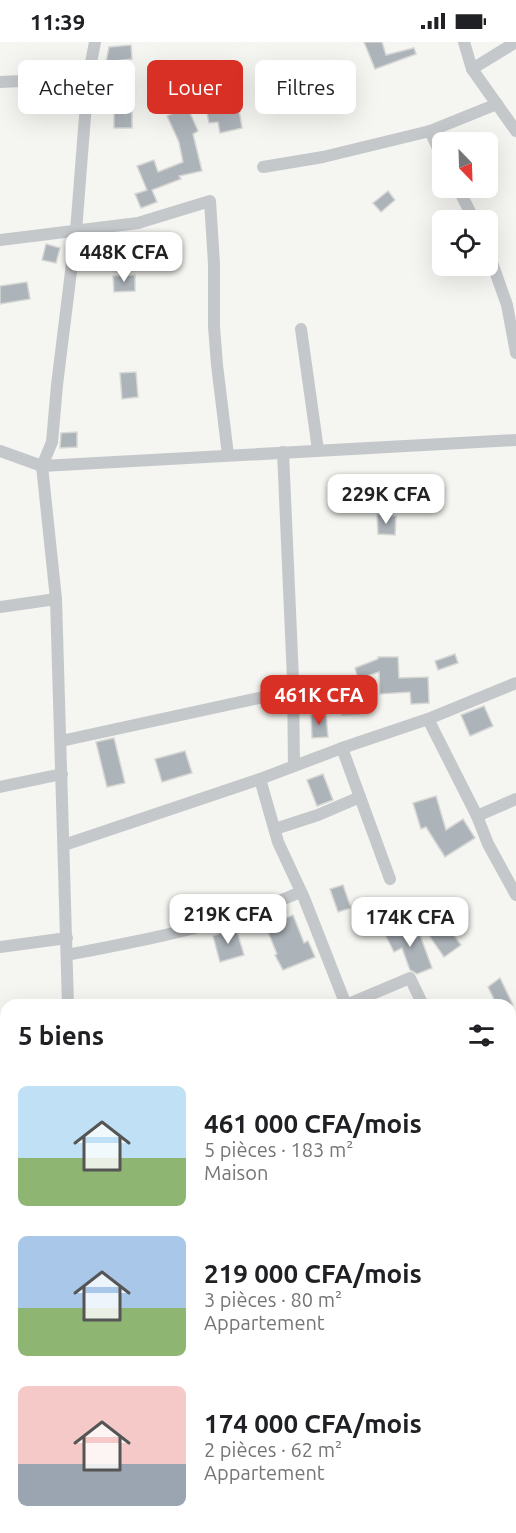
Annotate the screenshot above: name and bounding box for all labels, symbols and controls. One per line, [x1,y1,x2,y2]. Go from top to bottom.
text: 11:39 [30,9,85,34]
chip: Acheter [18,60,135,114]
chip: Louer [147,60,243,114]
chip: Filtres [255,60,356,114]
north arrow [432,132,498,198]
map controls [432,132,498,276]
button: locate [432,210,498,276]
pin: 448K CFA [62,232,186,283]
text: 448K CFA [79,240,169,263]
pin: 229K CFA [324,474,448,525]
text: 229K CFA [341,482,431,505]
pin: 461K CFA [257,675,381,726]
text: 461K CFA [274,683,364,706]
pin: 219K CFA [166,894,290,945]
pin: 174K CFA [348,897,472,948]
text: 219K CFA [183,902,273,925]
text: 174K CFA [365,905,455,928]
icon: filters [465,1019,498,1052]
text: 5 biens [18,1021,104,1050]
text: 461 000 CFA/mois [204,1109,422,1138]
icon: home [66,1110,138,1182]
text: 5 pièces · 183 m² [204,1138,353,1161]
text: Maison [204,1161,268,1184]
text: 219 000 CFA/mois [204,1259,422,1288]
icon: home [66,1260,138,1332]
text: 3 pièces · 80 m² [204,1288,342,1311]
text: Appartement [204,1311,325,1334]
text: 174 000 CFA/mois [204,1409,422,1438]
icon: home [66,1410,138,1482]
text: 2 pièces · 62 m² [204,1438,342,1461]
text: Appartement [204,1461,325,1484]

